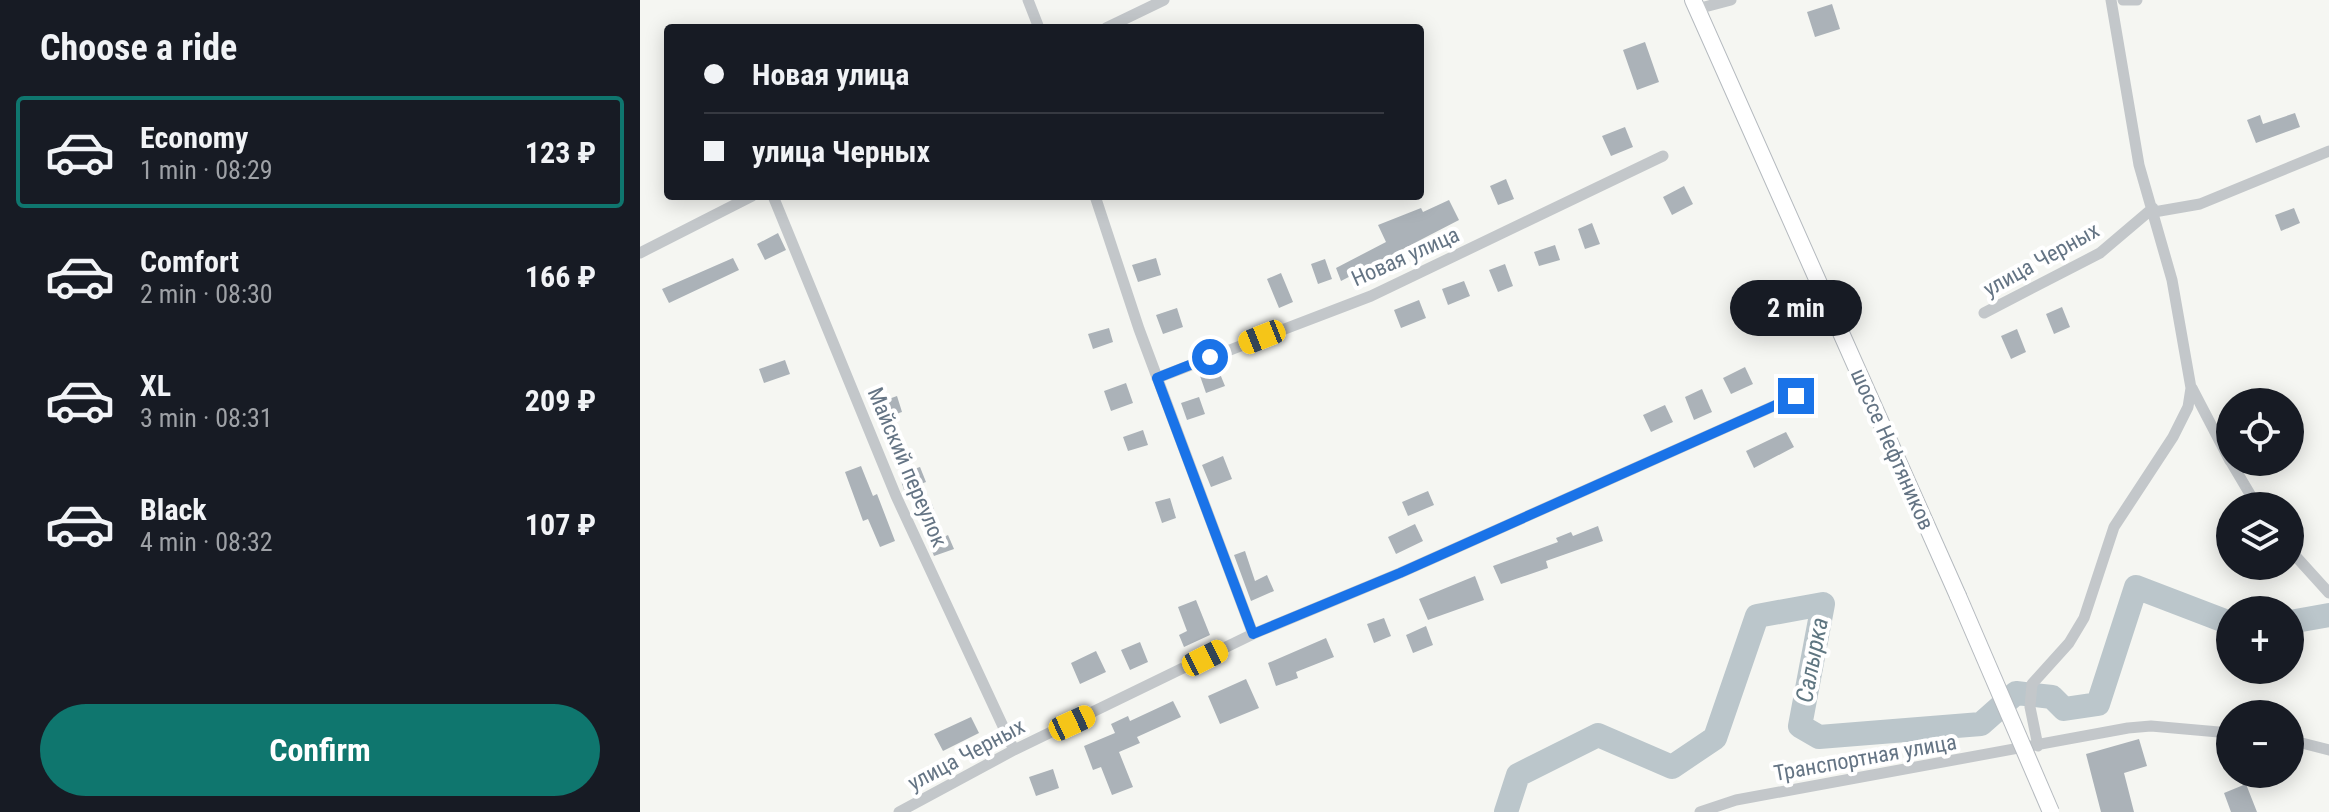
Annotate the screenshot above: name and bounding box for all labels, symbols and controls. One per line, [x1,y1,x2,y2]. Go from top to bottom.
text: Choose a ride [40,27,237,69]
text: Новая улица [752,57,909,92]
icon: car [44,116,116,188]
text: Economy [140,120,248,155]
text: улица Черных [752,134,930,169]
text: 123 ₽ [525,135,596,170]
text: 1 min · 08:29 [140,155,273,185]
street label: улица Черных [1979,217,2104,302]
street label: Новая улица [1347,222,1463,291]
icon: car [44,240,116,312]
text: Comfort [140,244,239,279]
text: 166 ₽ [525,259,596,294]
text: 2 min · 08:30 [140,279,273,309]
callout: 2 min [1730,280,1862,336]
text: 2 min [1767,293,1825,323]
car [1235,317,1289,357]
route start [1192,339,1228,375]
icon: car [44,364,116,436]
street label: шоссе Нефтяников [1846,365,1939,534]
text: XL [140,368,171,403]
route end [1778,378,1814,414]
text: 209 ₽ [525,383,596,418]
street label: Майский переулок [863,384,953,551]
map controls [2216,388,2304,788]
button: locate [2216,388,2304,476]
text: 3 min · 08:31 [140,403,273,433]
icon: car [44,488,116,560]
text: Black [140,492,207,527]
button: layers [2216,492,2304,580]
text: 107 ₽ [525,507,596,542]
text: 4 min · 08:32 [140,527,273,557]
button: + [2216,596,2304,684]
water label: Салырка [1790,615,1834,705]
car [1178,636,1232,680]
button: − [2216,700,2304,788]
car [1045,702,1099,744]
button: Confirm [40,704,600,796]
street label: улица Черных [904,713,1029,796]
street label: Транспортная улица [1772,729,1958,786]

